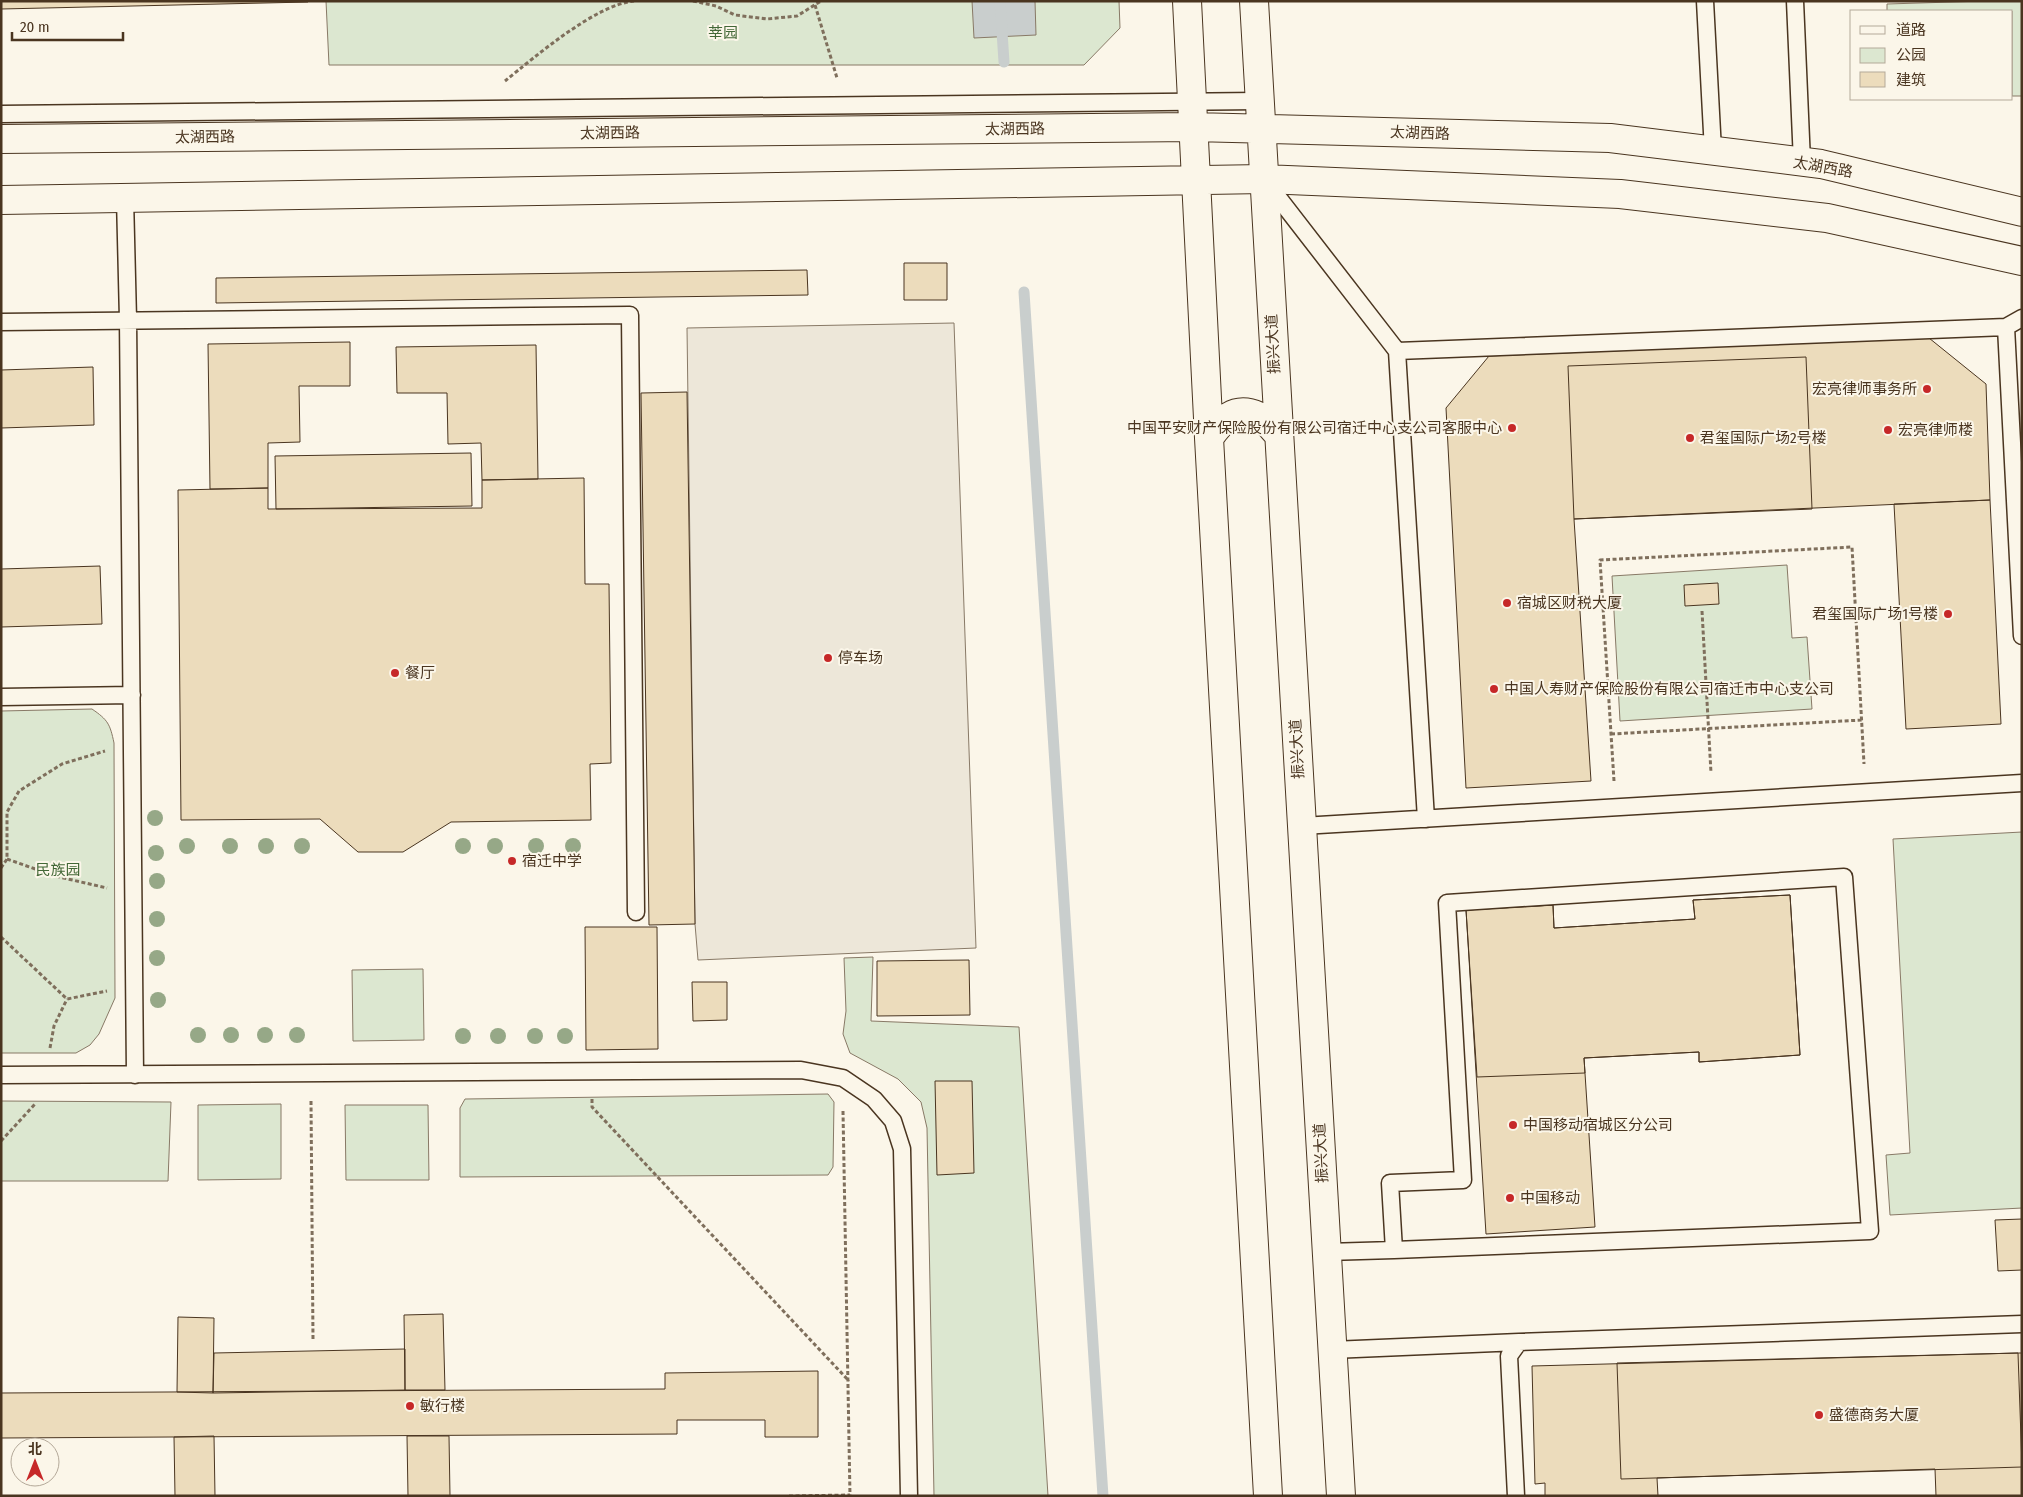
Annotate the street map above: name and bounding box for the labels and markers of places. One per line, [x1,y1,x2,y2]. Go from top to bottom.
place label: 宏亮律师事务所 [1812,380,1917,398]
marker: 宏亮律师事务所 [1921,383,1933,395]
place label: 中国平安财产保险股份有限公司宿迁中心支公司客服中心 [1127,419,1502,437]
place label: 宏亮律师楼 [1898,421,1973,439]
marker: 中国平安财产保险股份有限公司宿迁中心支公司客服中心 [1506,422,1518,434]
marker: 宏亮律师楼 [1882,424,1894,436]
place label: 君玺国际广场2号楼 [1700,429,1827,447]
marker: 君玺国际广场2号楼 [1684,432,1696,444]
place label: 宿城区财税大厦 [1517,594,1622,612]
marker: 宿城区财税大厦 [1501,597,1513,609]
place label: 君玺国际广场1号楼 [1812,605,1938,623]
marker: 君玺国际广场1号楼 [1942,608,1954,620]
place label: 停车场 [838,649,883,667]
marker: 停车场 [822,652,834,664]
place label: 餐厅 [405,664,435,682]
marker: 餐厅 [389,667,401,679]
place label: 中国人寿财产保险股份有限公司宿迁市中心支公司 [1504,680,1834,698]
marker: 中国人寿财产保险股份有限公司宿迁市中心支公司 [1488,683,1500,695]
place label: 宿迁中学 [522,852,582,870]
marker: 宿迁中学 [506,855,518,867]
place label: 中国移动宿城区分公司 [1523,1116,1673,1134]
marker: 中国移动宿城区分公司 [1507,1119,1519,1131]
place label: 中国移动 [1520,1189,1580,1207]
marker: 中国移动 [1504,1192,1516,1204]
place label: 敏行楼 [420,1397,465,1415]
marker: 敏行楼 [404,1400,416,1412]
place label: 盛德商务大厦 [1829,1406,1919,1424]
marker: 盛德商务大厦 [1813,1409,1825,1421]

